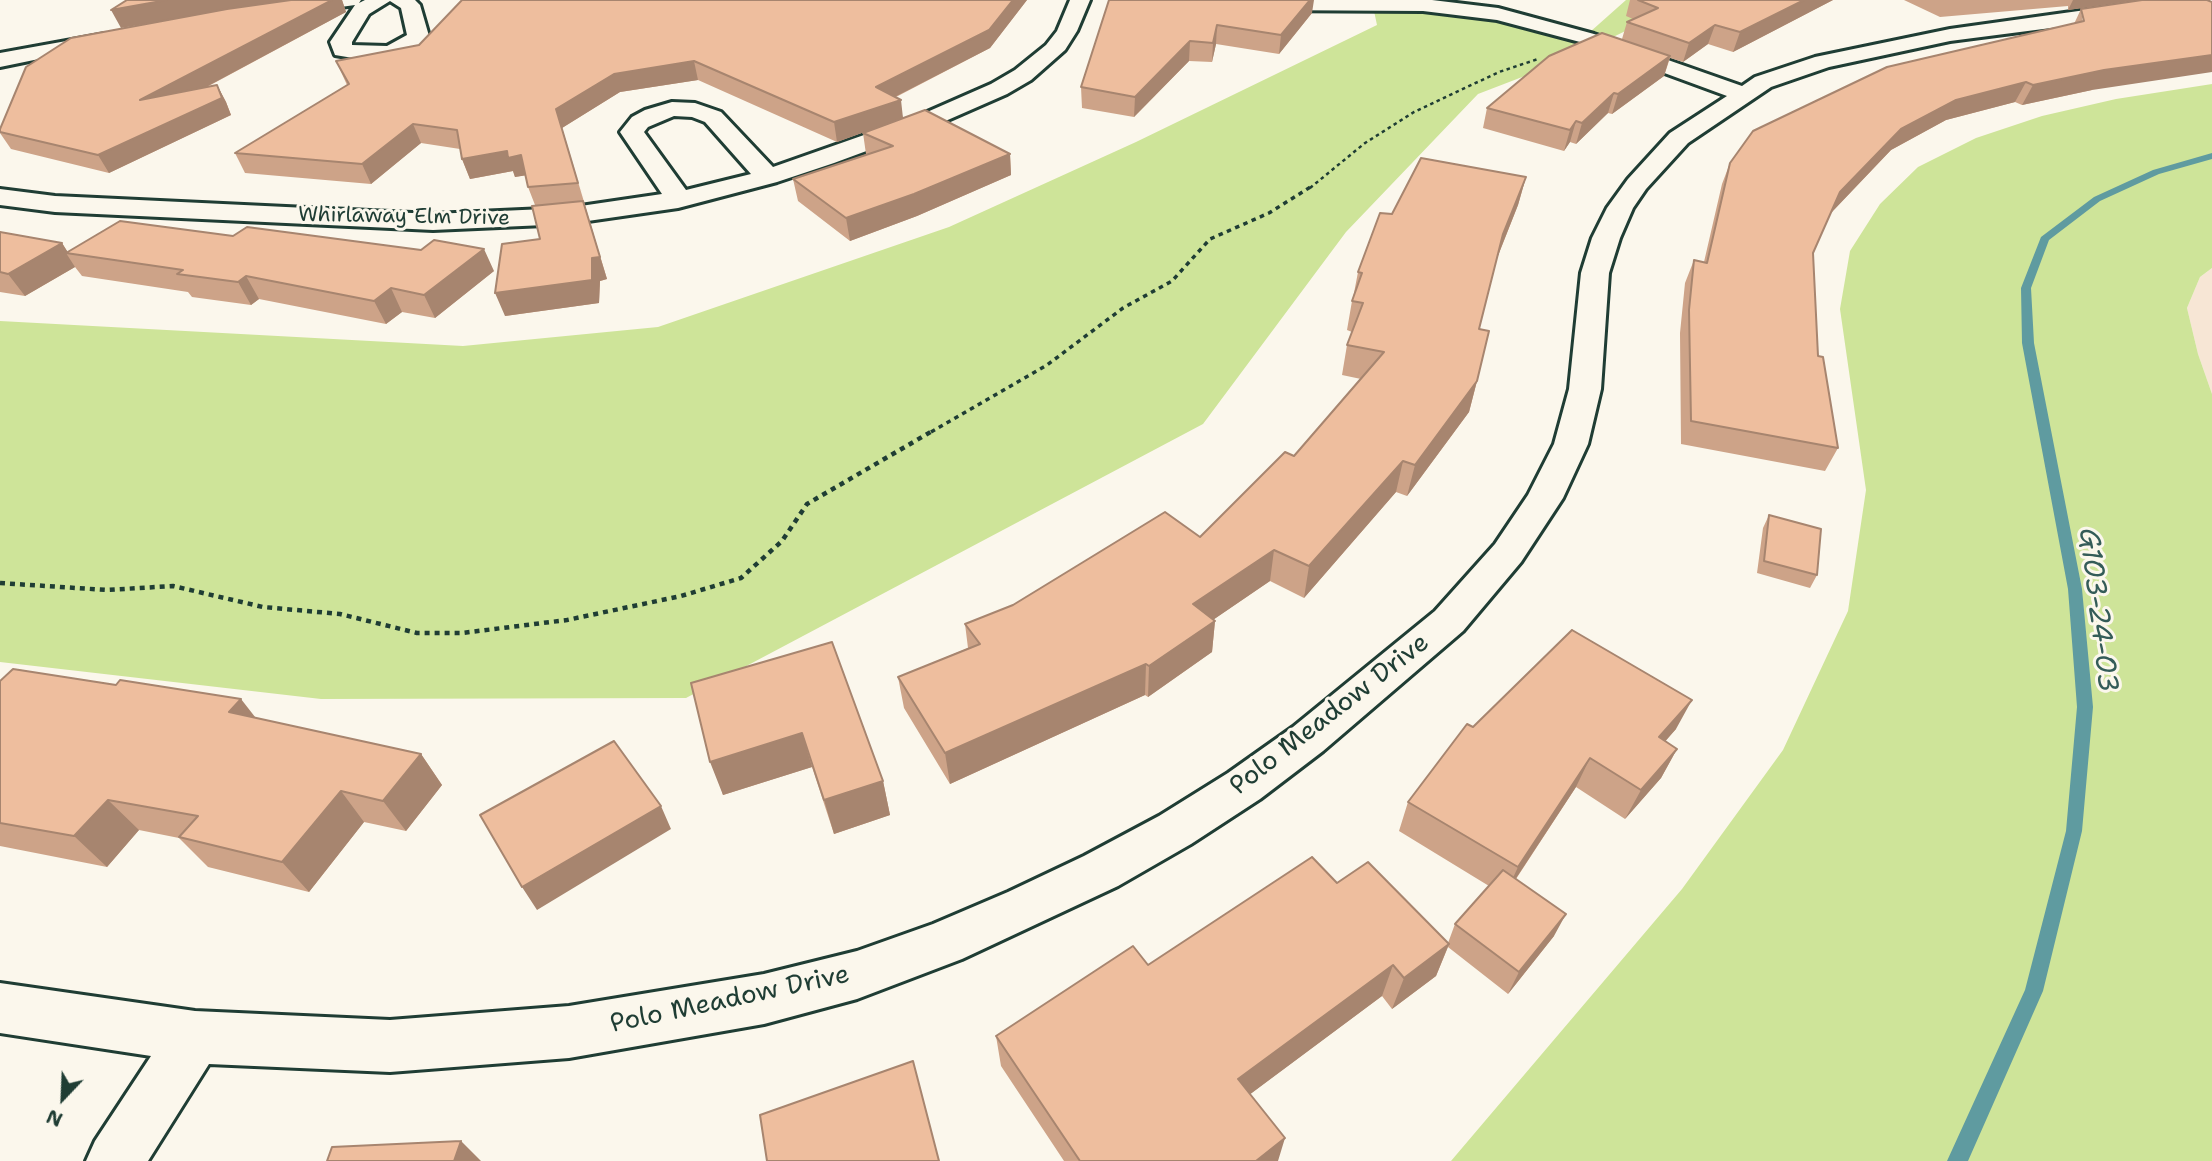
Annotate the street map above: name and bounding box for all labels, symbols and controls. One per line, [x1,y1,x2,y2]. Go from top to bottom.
street label: Whirlaway Elm Drive [298,203,510,231]
water label: G103-24-03 [2070,526,2124,694]
street label: Polo Meadow Drive [1224,628,1436,802]
street label: Polo Meadow Drive [607,959,853,1041]
north arrow [28,1063,98,1133]
text: N [43,1103,66,1132]

